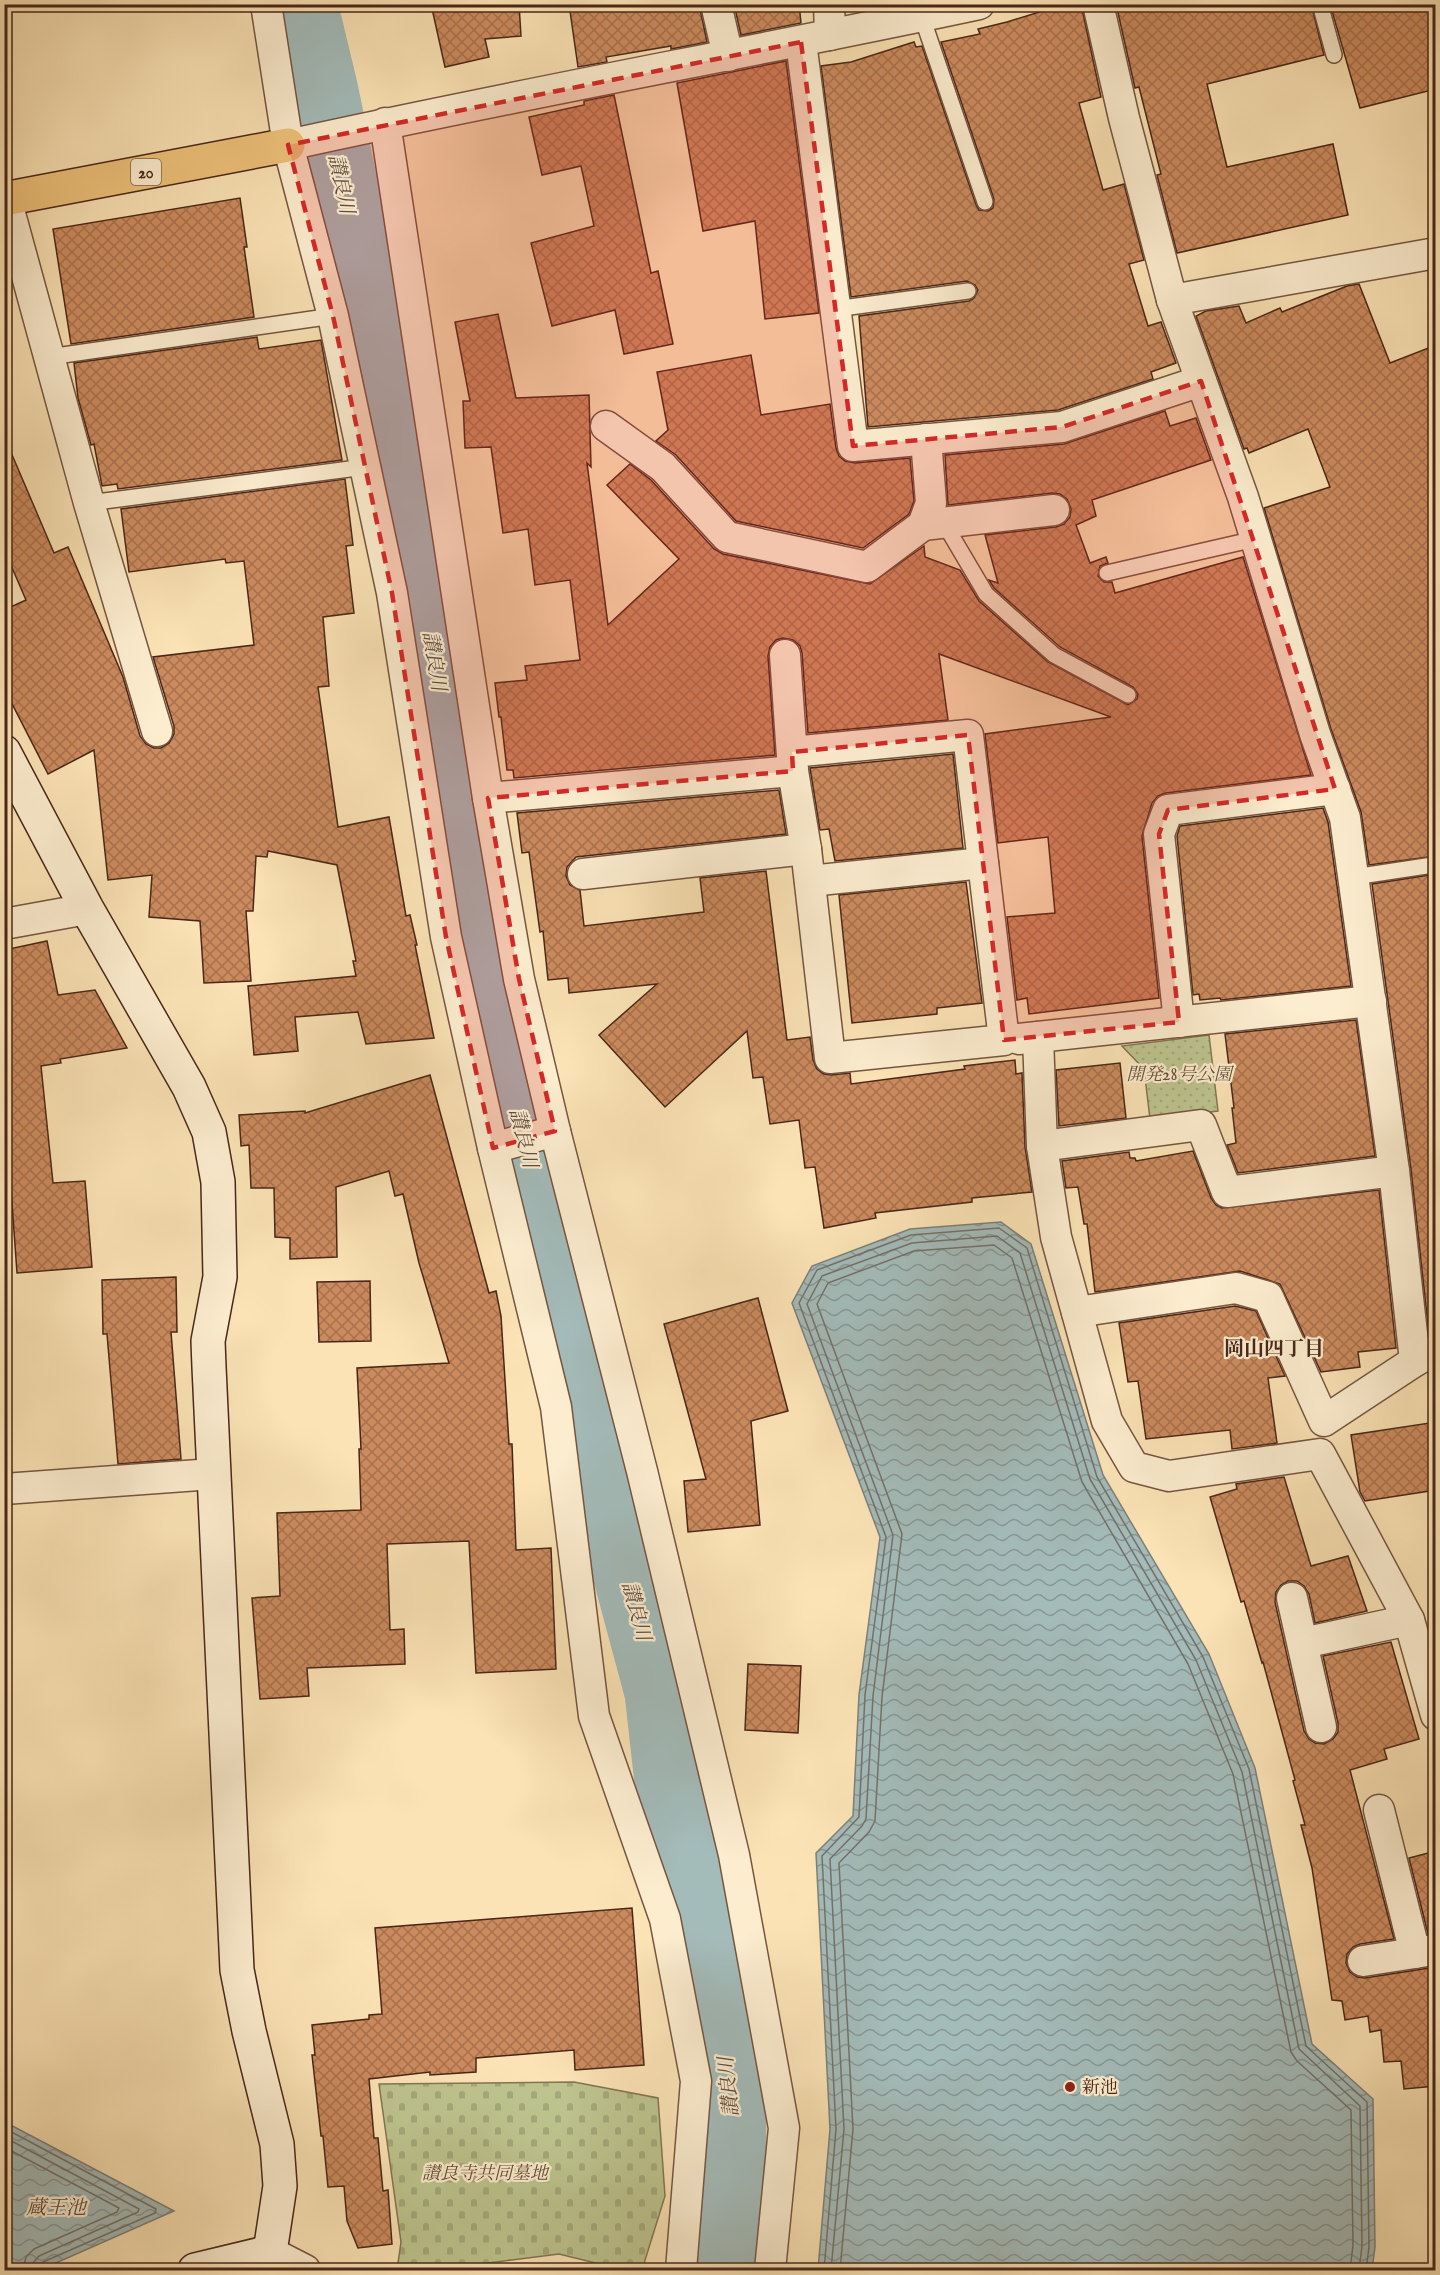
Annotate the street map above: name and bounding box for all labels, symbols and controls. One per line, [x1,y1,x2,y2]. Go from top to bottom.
water label: 讃良川 [322,152,359,218]
road number: 20 [131,159,161,185]
water label: 讃良川 [416,630,451,695]
park label: 開発28号公園 [1126,1064,1235,1087]
water label: 讃良川 [503,1106,542,1172]
district label: 岡山四丁目 [1224,1337,1324,1362]
water label: 讃良川 [616,1579,656,1646]
water label: 讃良川 [714,2054,745,2118]
place label: 新池 [1082,2077,1118,2100]
marker: 新池 [1063,2080,1077,2094]
park label: 讃良寺共同墓地 [422,2163,550,2186]
water label: 蔵王池 [26,2196,88,2221]

